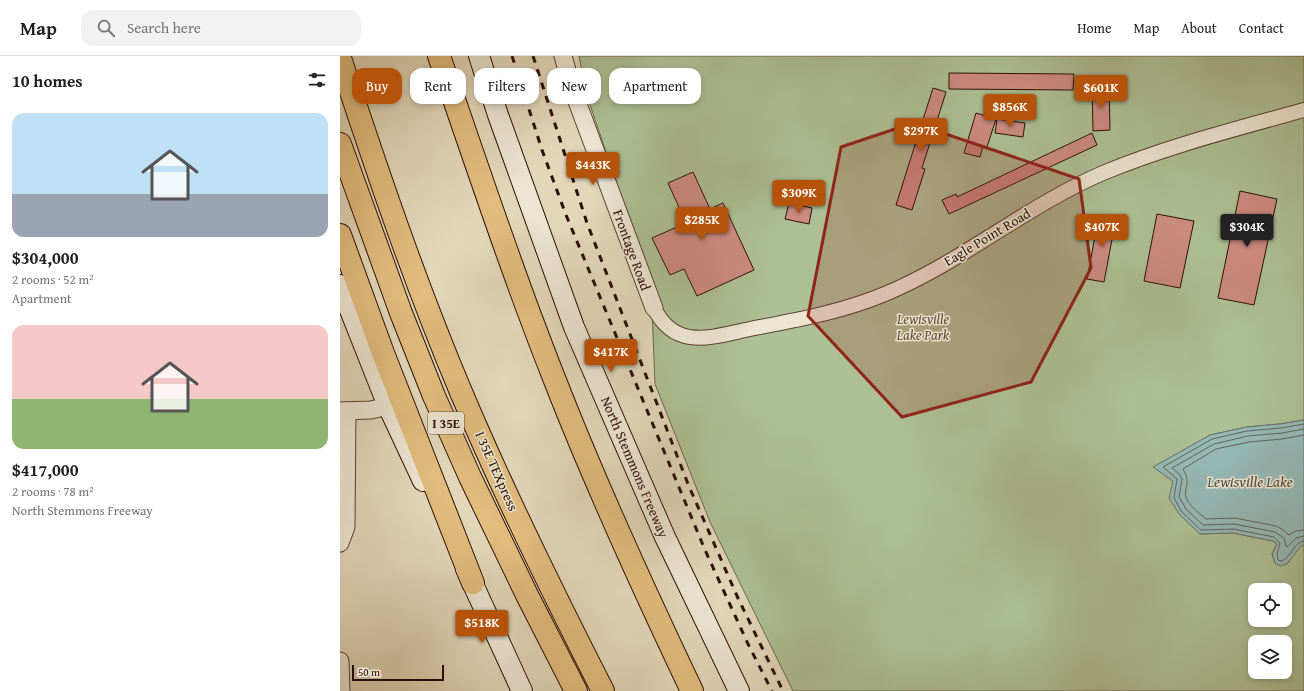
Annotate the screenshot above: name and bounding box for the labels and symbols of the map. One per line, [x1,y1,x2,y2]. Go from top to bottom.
pin: $601K [1073,75,1129,109]
pin: $856K [982,94,1038,128]
pin: $297K [893,118,949,152]
pin: $443K [565,152,621,186]
pin: $309K [771,180,827,214]
street label: Eagle Point Road [940,203,1035,271]
street label: Frontage Road [608,207,656,294]
pin: $285K [674,207,730,241]
pin: $407K [1074,214,1130,248]
pin: $304K [1219,214,1275,248]
park label: Lewisville Lake Park [896,309,950,345]
pin: $417K [583,339,639,373]
street label: North Stemmons Freeway [596,393,674,541]
road number: I 35E [428,412,464,434]
street label: I 35E TEXpress [470,428,524,514]
water label: Lewisville Lake [1206,471,1293,492]
pin: $518K [454,610,510,644]
scale bar [352,663,444,682]

